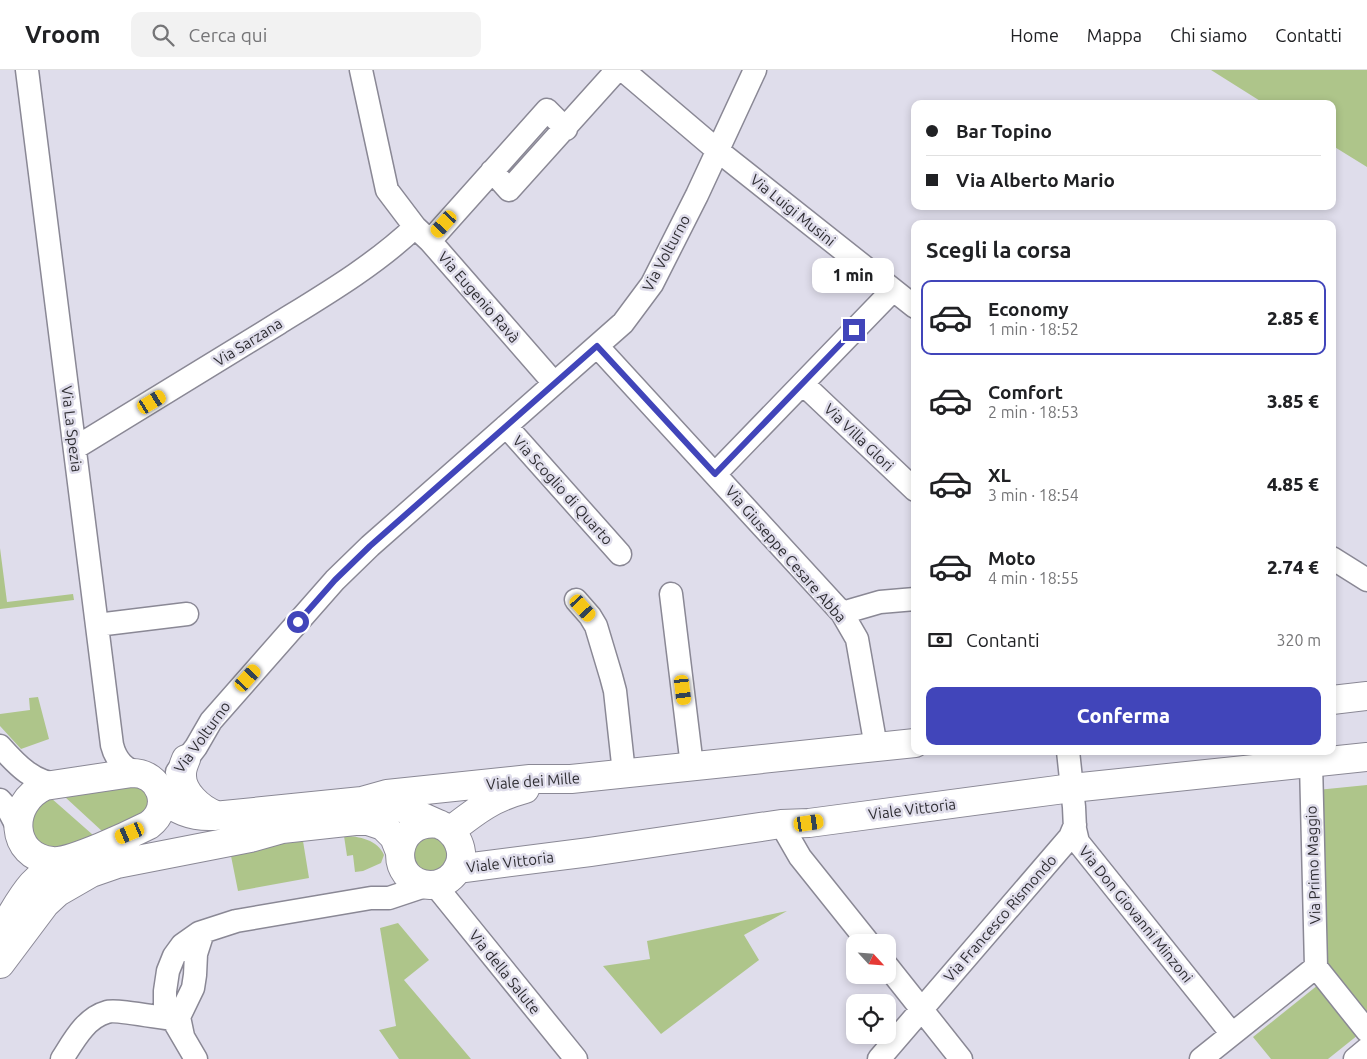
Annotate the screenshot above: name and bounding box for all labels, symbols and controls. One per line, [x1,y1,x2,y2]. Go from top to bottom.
search box [131,12,481,57]
text: Vroom [25,21,101,48]
icon: search [149,21,177,49]
text: Cerca qui [189,24,267,46]
text: Home [1010,25,1059,45]
text: Mappa [1087,25,1142,45]
text: Chi siamo [1170,25,1247,45]
text: Contatti [1275,25,1342,45]
text: Bar Topino [956,120,1052,142]
text: Via Alberto Mario [956,169,1115,191]
street label: Via Luigi Musini [747,171,839,249]
car [428,208,459,240]
street label: Via Volturno [639,212,693,294]
text: Scegli la corsa [926,237,1072,262]
street label: Via Eugenio Ravà [435,248,523,346]
callout: 1 min [813,258,895,292]
text: 1 min [833,266,873,284]
icon: car [928,295,973,340]
text: Economy [988,298,1069,320]
text: 2.85 € [1267,307,1319,329]
street label: Via Sarzana [211,314,285,370]
route end [843,319,865,341]
text: 1 min · 18:52 [988,320,1079,338]
icon: car [928,378,973,423]
text: Comfort [988,381,1063,403]
street label: Via La Spezia [58,385,86,473]
car [135,388,168,416]
text: 3.85 € [1267,390,1319,412]
street label: Via Villa Glori [821,400,897,474]
text: 2 min · 18:53 [988,403,1079,421]
street label: Via Scoglio di Quarto [510,432,616,548]
icon: car [928,461,973,506]
text: XL [988,464,1011,486]
text: 4.85 € [1267,473,1319,495]
street label: Via Giuseppe Cesare Abba [722,482,850,626]
text: 3 min · 18:54 [988,486,1079,504]
icon: car [928,544,973,589]
text: Moto [988,547,1036,569]
text: 2.74 € [1267,556,1319,578]
text: 4 min · 18:55 [988,569,1079,587]
car [567,592,598,624]
route start [287,611,309,633]
icon: cash [926,626,954,654]
text: Contanti [966,629,1040,651]
text: 320 m [1276,631,1321,649]
car [232,662,263,694]
car [673,674,692,706]
button: Conferma [926,687,1321,745]
street label: Via Volturno [170,698,234,776]
street label: Viale dei Mille [486,769,580,793]
street label: Viale Vittoria [867,795,957,823]
street label: Via Primo Maggio [1302,805,1324,925]
car [793,813,824,833]
car [113,820,146,846]
street label: Via Don Giovanni Minzoni [1076,842,1196,986]
street label: Viale Vittoria [465,848,555,876]
street label: Via Francesco Rismondo [940,851,1060,985]
street label: Via della Salute [466,927,544,1017]
north arrow [846,934,896,984]
map controls [846,934,896,1044]
button: locate [846,994,896,1044]

